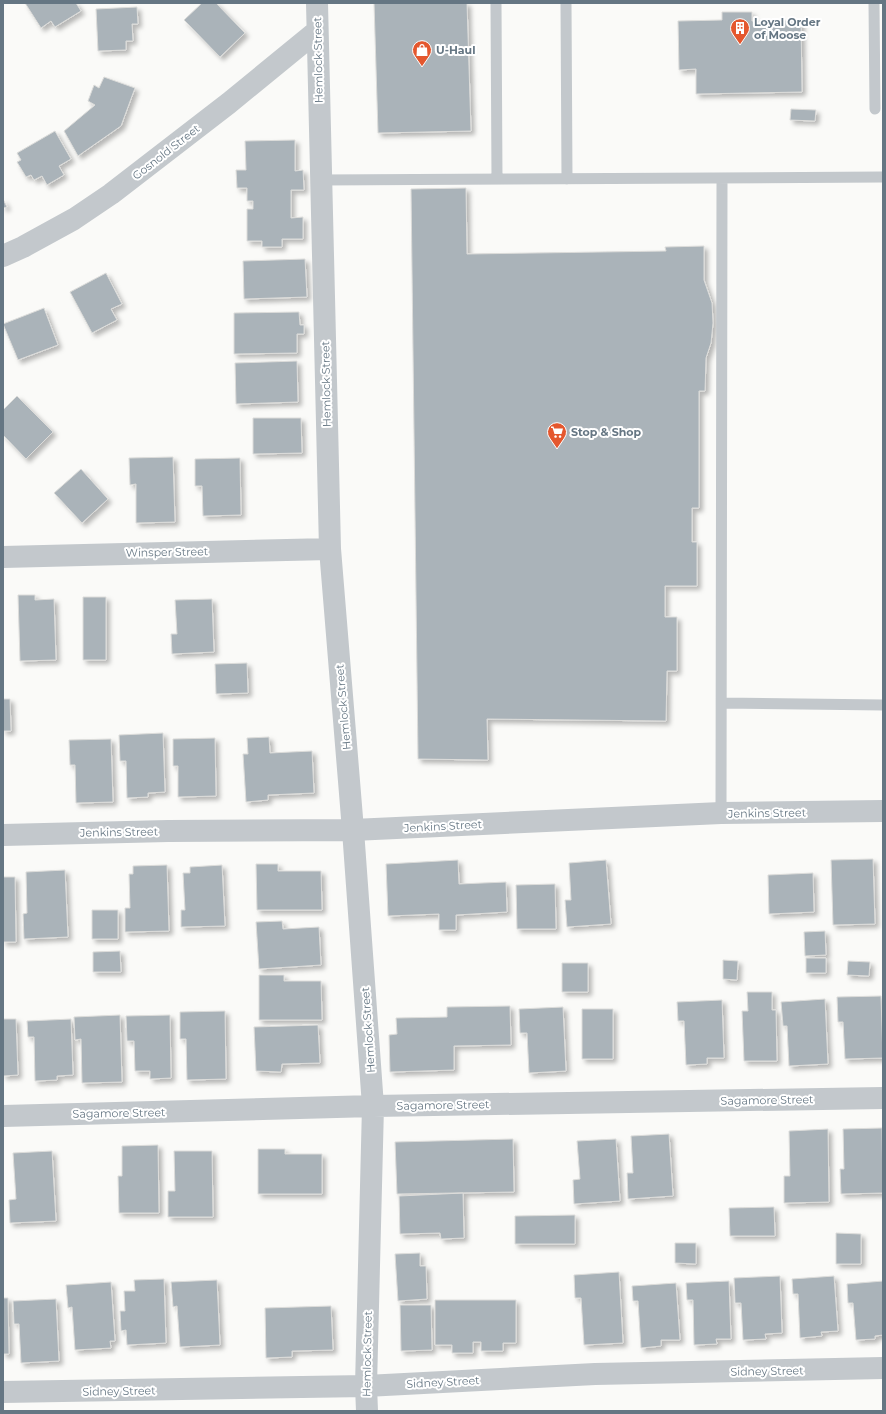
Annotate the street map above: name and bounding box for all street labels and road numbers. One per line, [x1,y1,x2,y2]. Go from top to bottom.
street label: Hemlock Street [310,16,326,103]
street label: Gosnold Street [130,121,203,183]
street label: Hemlock Street [318,340,334,427]
street label: Winsper Street [126,544,209,560]
street label: Hemlock Street [332,663,354,750]
street label: Jenkins Street [727,805,807,821]
street label: Jenkins Street [403,817,483,835]
street label: Jenkins Street [79,824,159,840]
street label: Hemlock Street [358,986,378,1073]
street label: Sagamore Street [720,1092,814,1108]
street label: Sagamore Street [396,1097,490,1113]
street label: Sagamore Street [72,1105,166,1121]
street label: Hemlock Street [359,1310,375,1397]
street label: Sidney Street [730,1363,804,1379]
street label: Sidney Street [406,1373,480,1391]
street label: Sidney Street [82,1383,156,1399]

